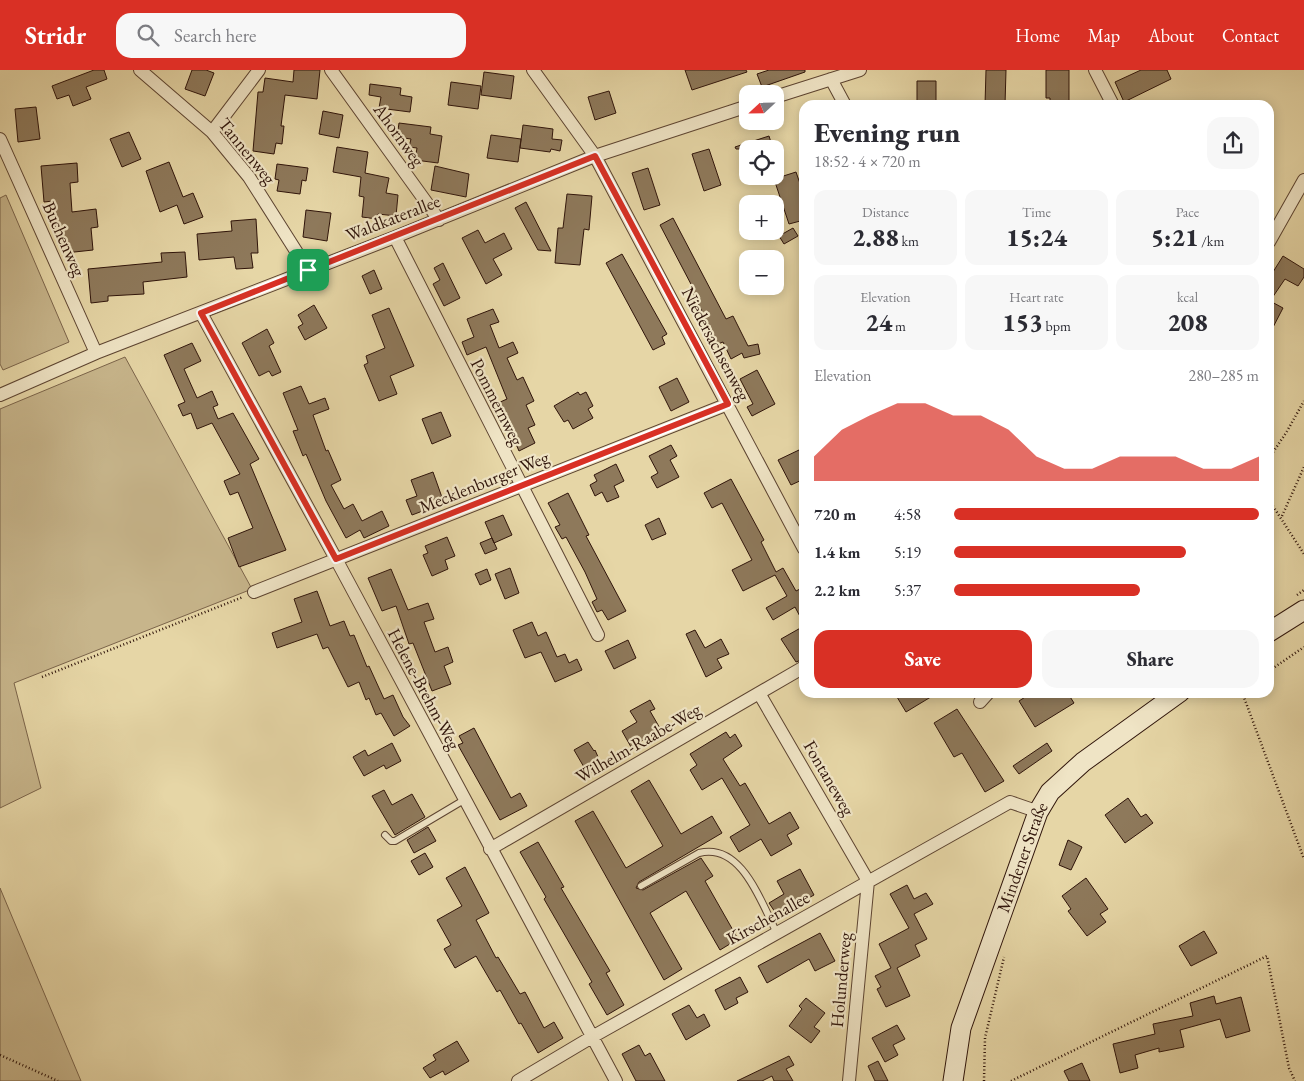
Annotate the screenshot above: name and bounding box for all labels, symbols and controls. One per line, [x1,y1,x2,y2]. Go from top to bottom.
search box [116,13,466,58]
text: Stridr [25,20,86,51]
icon: search [134,21,162,49]
text: Search here [174,23,257,48]
text: Home [1015,24,1060,47]
text: Map [1088,24,1120,47]
text: About [1148,24,1194,47]
text: Contact [1222,24,1279,47]
north arrow [739,85,784,130]
map controls [739,85,784,295]
street label: Ahornweg [368,98,430,171]
street label: Tannenweg [214,113,281,189]
text: Evening run [814,114,960,150]
button: share [1207,117,1259,169]
button: locate [739,140,784,185]
text: 18:52 · 4 × 720 m [814,151,921,172]
street label: Waldkaterallee [342,189,443,246]
button: + [739,195,784,240]
street label: Buchenweg [38,198,91,280]
text: Distance [862,203,909,221]
text: Time [1022,203,1051,221]
text: Pace [1176,203,1199,221]
text: 2.88 [852,221,899,253]
text: 15:24 [1006,221,1067,253]
text: 5:21 [1151,221,1198,253]
text: km [899,232,919,250]
text: /km [1198,232,1224,250]
pin [287,249,329,291]
button: − [739,250,784,295]
icon: arrive [294,256,322,284]
street label: Niedersachsenweg [677,283,756,405]
text: Elevation [860,288,911,306]
text: Heart rate [1009,288,1064,306]
text: kcal [1177,288,1198,306]
text: 24 [865,306,892,338]
text: 153 [1002,306,1043,338]
text: 208 [1167,306,1208,338]
text: m [892,317,906,335]
text: bpm [1043,317,1071,335]
street label: Pommernweg [466,354,529,449]
text: Elevation [814,365,872,386]
text: 280–285 m [1188,365,1259,386]
street label: Mecklenburger Weg [415,445,552,518]
text: 720 m [814,504,856,525]
text: 4:58 [894,504,921,525]
text: 1.4 km [814,542,860,563]
text: 5:19 [894,542,921,563]
text: 2.2 km [814,580,860,601]
text: 5:37 [894,580,921,601]
street label: Helene-Brehm-Weg [383,624,466,754]
button: Save [814,630,1032,688]
button: Share [1042,630,1259,688]
street label: Wilhelm-Raabe-Weg [571,697,705,788]
street label: Fontaneweg [799,736,860,820]
street label: Mindener Straße [991,797,1053,915]
street label: Kirschenallee [722,885,813,950]
street label: Holunderweg [825,931,856,1028]

